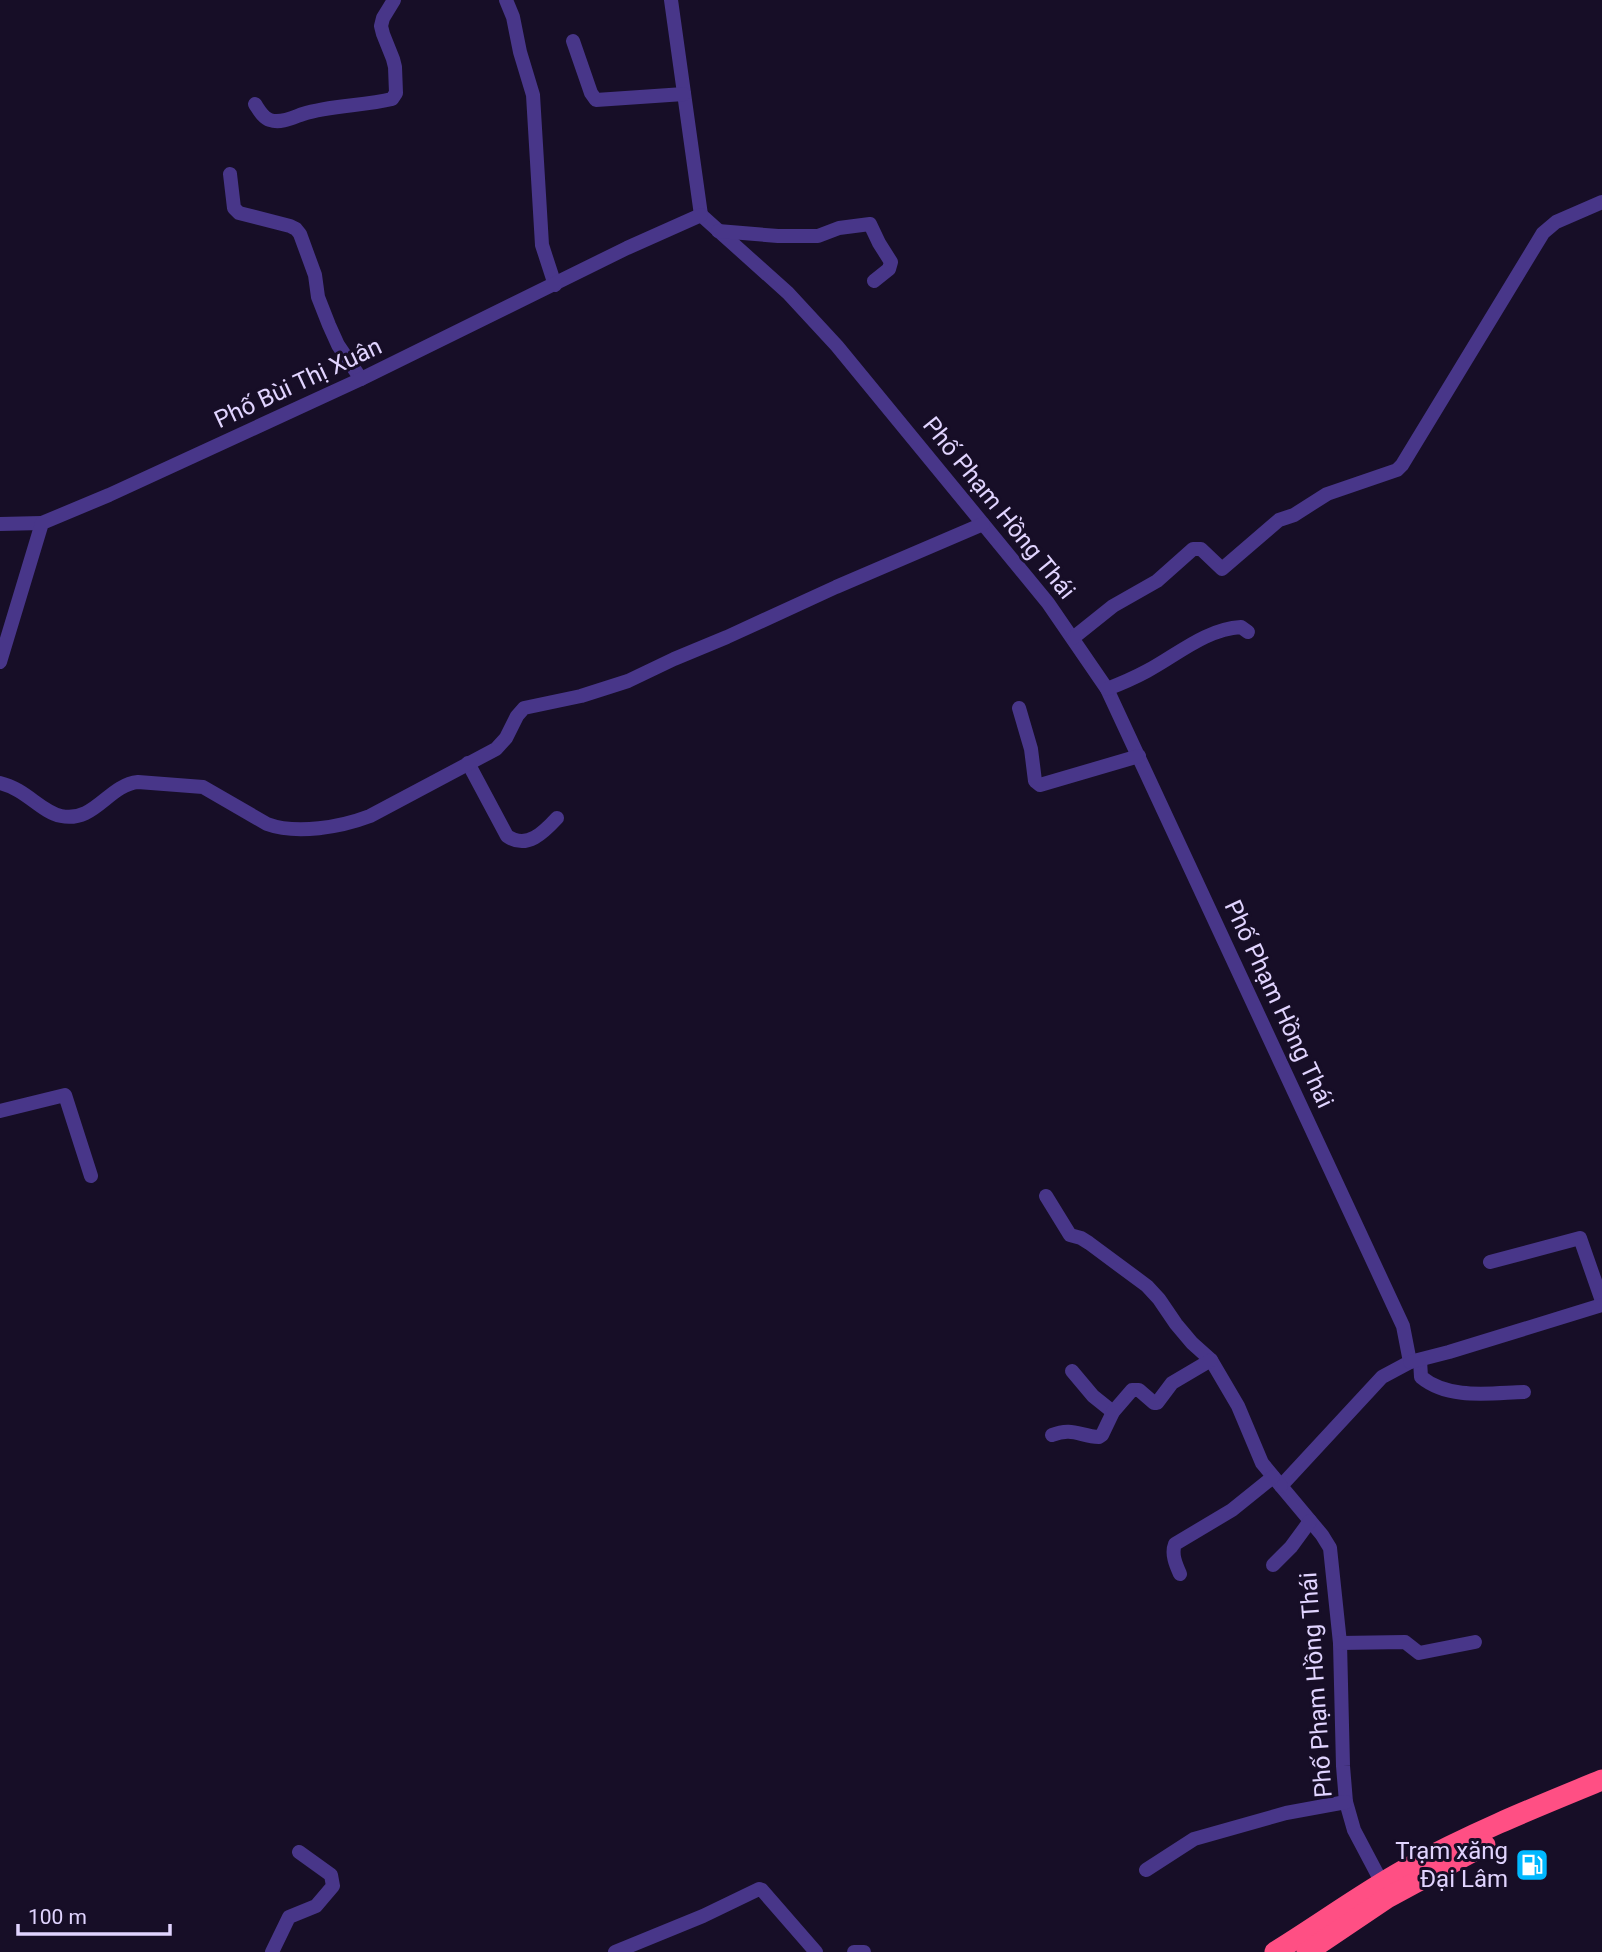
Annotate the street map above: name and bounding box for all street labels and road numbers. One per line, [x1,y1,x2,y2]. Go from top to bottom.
street label: Phố Bùi Thị Xuân [210,332,386,434]
street label: Phố Phạm Hồng Thái [917,411,1081,605]
street label: Phố Phạm Hồng Thái [1219,896,1339,1112]
street label: Phố Phạm Hồng Thái [1294,1571,1338,1799]

